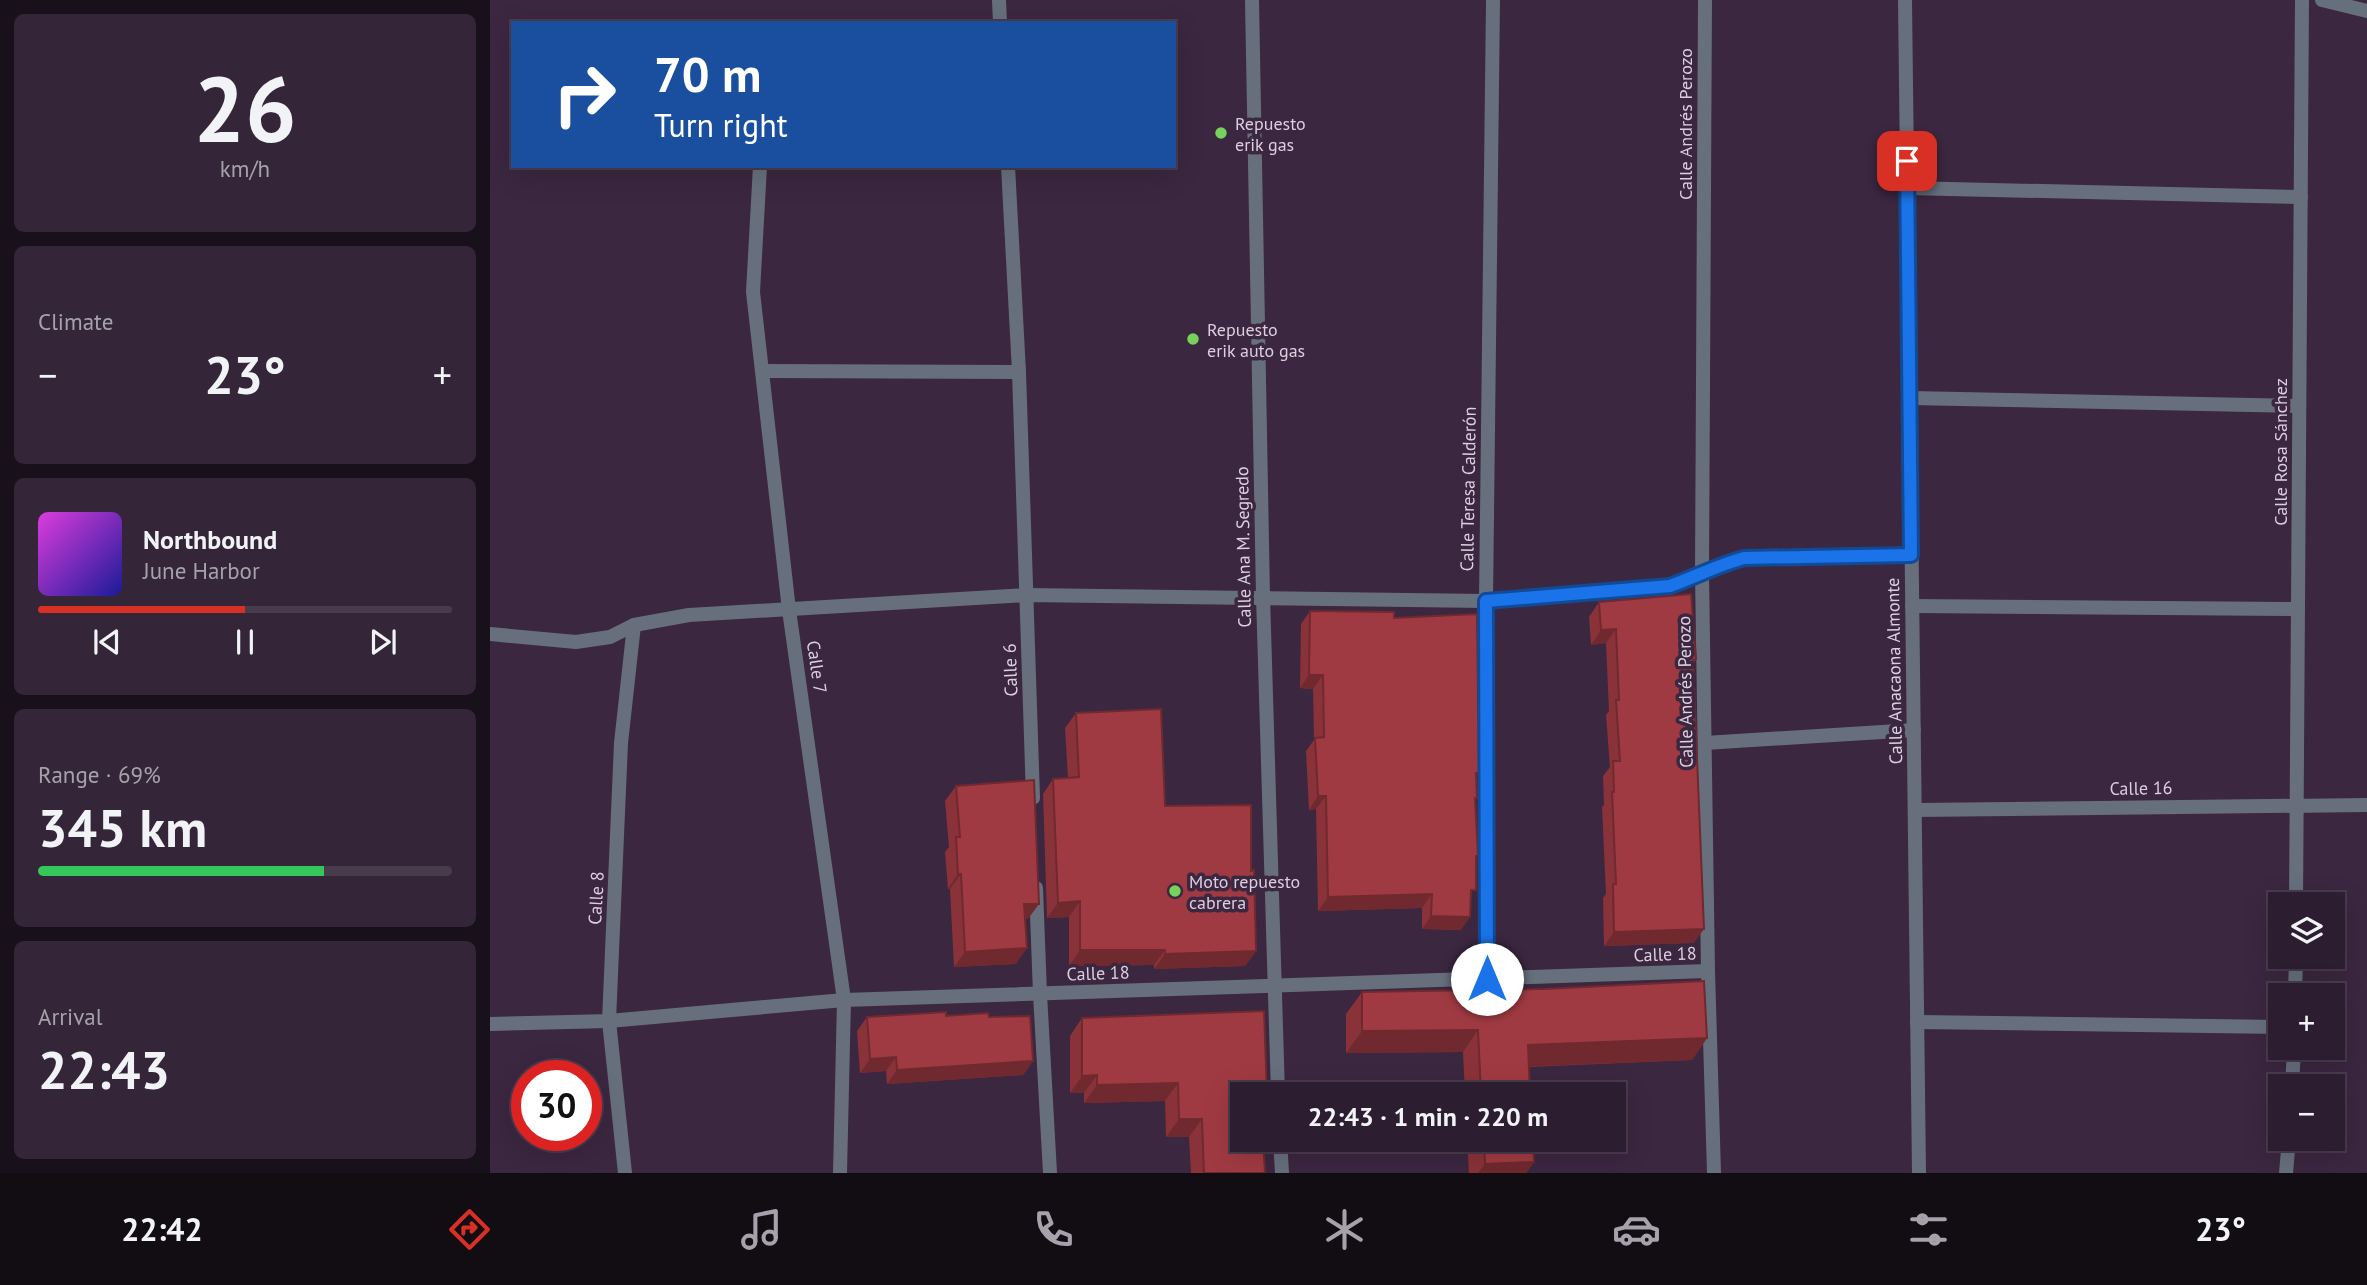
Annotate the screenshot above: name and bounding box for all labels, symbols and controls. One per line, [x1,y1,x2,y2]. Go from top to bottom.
text: 70 m [654,42,761,106]
street label: Calle Andrés Perozo [1674,48,1697,200]
text: 26 [193,49,297,167]
icon: right [539,49,630,140]
text: Turn right [654,104,788,146]
place label: Repuesto erik gas [1235,112,1306,156]
marker: Repuesto erik gas [1213,125,1229,141]
pin [1877,131,1937,191]
icon: arrive [1888,142,1926,180]
text: km/h [220,154,270,183]
text: Climate [38,307,113,336]
place label: Repuesto erik auto gas [1207,318,1305,362]
marker: Repuesto erik auto gas [1185,331,1201,347]
text: 23° [204,341,286,408]
text: − [38,350,57,399]
text: + [433,350,452,399]
street label: Calle Rosa Sánchez [2269,378,2292,526]
street label: Calle Teresa Calderón [1455,406,1481,572]
street label: Calle Ana M. Segredo [1230,466,1256,628]
text: Northbound [143,523,277,556]
text: June Harbor [143,556,260,585]
street label: Calle Anacaona Almonte [1881,577,1907,765]
street label: Calle Andrés Perozo [1672,616,1698,768]
icon: previous [88,623,126,661]
icon: pause [226,623,264,661]
icon: next [364,623,402,661]
street label: Calle 7 [802,639,832,695]
street label: Calle 6 [998,643,1022,697]
text: Range · 69% [38,760,161,789]
street label: Calle 16 [2109,776,2173,800]
text: 345 km [38,794,207,861]
place label: Moto repuesto cabrera [1189,870,1300,914]
street label: Calle 8 [583,871,609,925]
marker: Moto repuesto cabrera [1167,883,1183,899]
map controls [2268,892,2345,1151]
button: layers [2268,892,2345,969]
street label: Calle 18 [1633,941,1697,967]
position arrow [1450,942,1524,1016]
street label: Calle 18 [1066,960,1130,986]
button: + [2268,983,2345,1060]
text: Arrival [38,1002,102,1031]
text: 22:43 [38,1036,170,1103]
speed limit sign: 30 [511,1060,602,1151]
button: − [2268,1074,2345,1151]
text: 22:43 · 1 min · 220 m [1308,1100,1548,1133]
icon: directions [445,1205,494,1254]
icon: music [737,1205,786,1254]
icon: phone [1029,1205,1078,1254]
icon: climate [1320,1205,1369,1254]
icon: car [1612,1205,1661,1254]
icon: filters [1904,1205,1953,1254]
text: 22:42 [121,1208,203,1250]
text: 23° [2195,1208,2246,1250]

